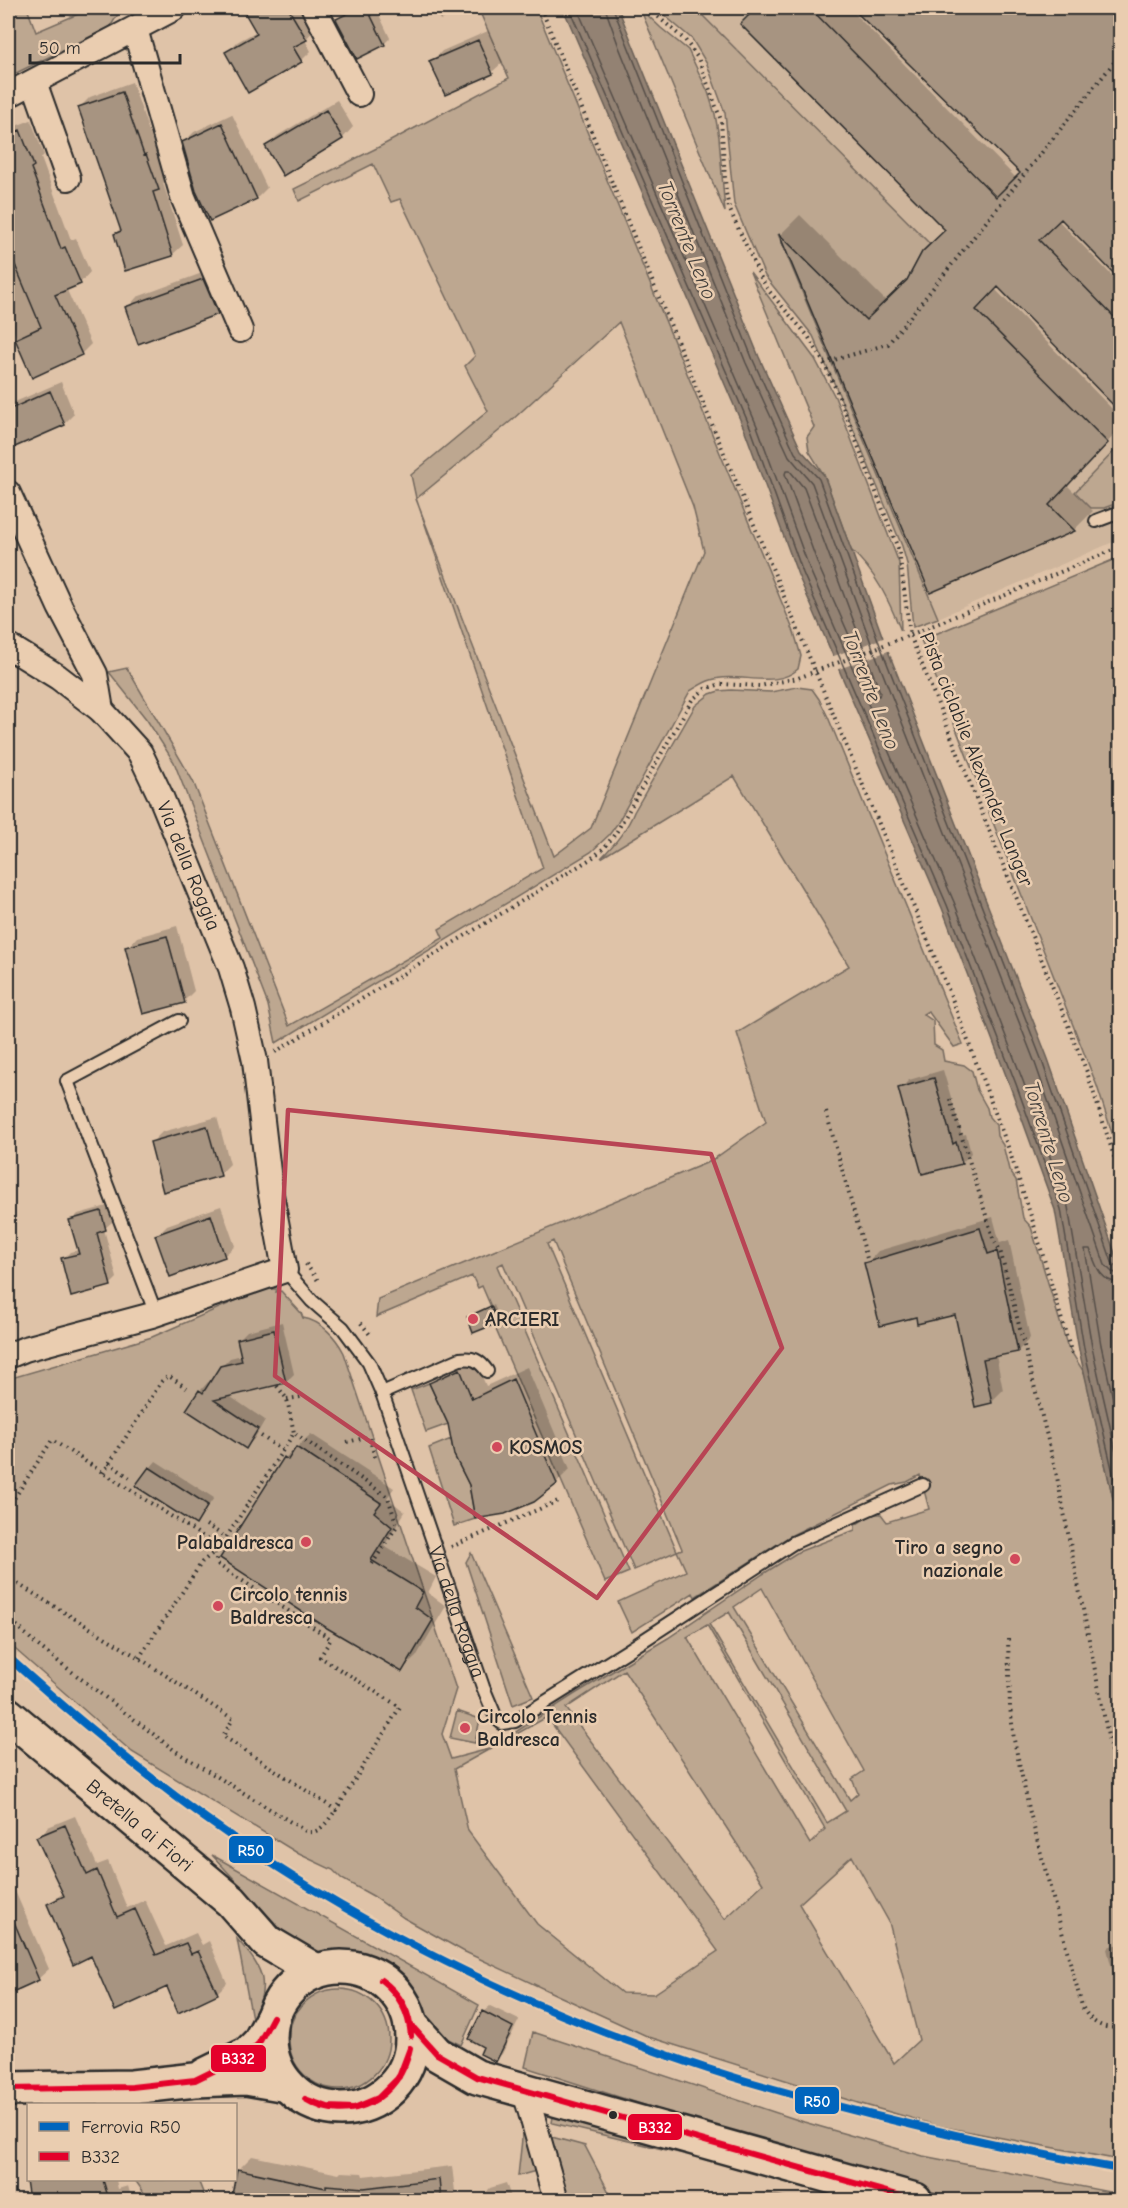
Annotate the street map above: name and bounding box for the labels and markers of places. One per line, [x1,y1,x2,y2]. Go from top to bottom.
place label: ARCIERI [485,1308,559,1331]
marker: ARCIERI [466,1312,480,1326]
place label: KOSMOS [509,1436,583,1459]
marker: KOSMOS [490,1440,504,1454]
place label: Palabaldresca [177,1531,294,1554]
marker: Palabaldresca [299,1535,313,1549]
place label: Tiro a segno nazionale [895,1536,1003,1582]
marker: Tiro a segno nazionale [1008,1552,1022,1566]
place label: Circolo tennis Baldresca [230,1583,347,1629]
marker: Circolo tennis Baldresca [211,1599,225,1613]
place label: Circolo Tennis Baldresca [477,1705,597,1751]
marker: Circolo Tennis Baldresca [458,1721,472,1735]
unlabelled marker [607,2109,619,2121]

